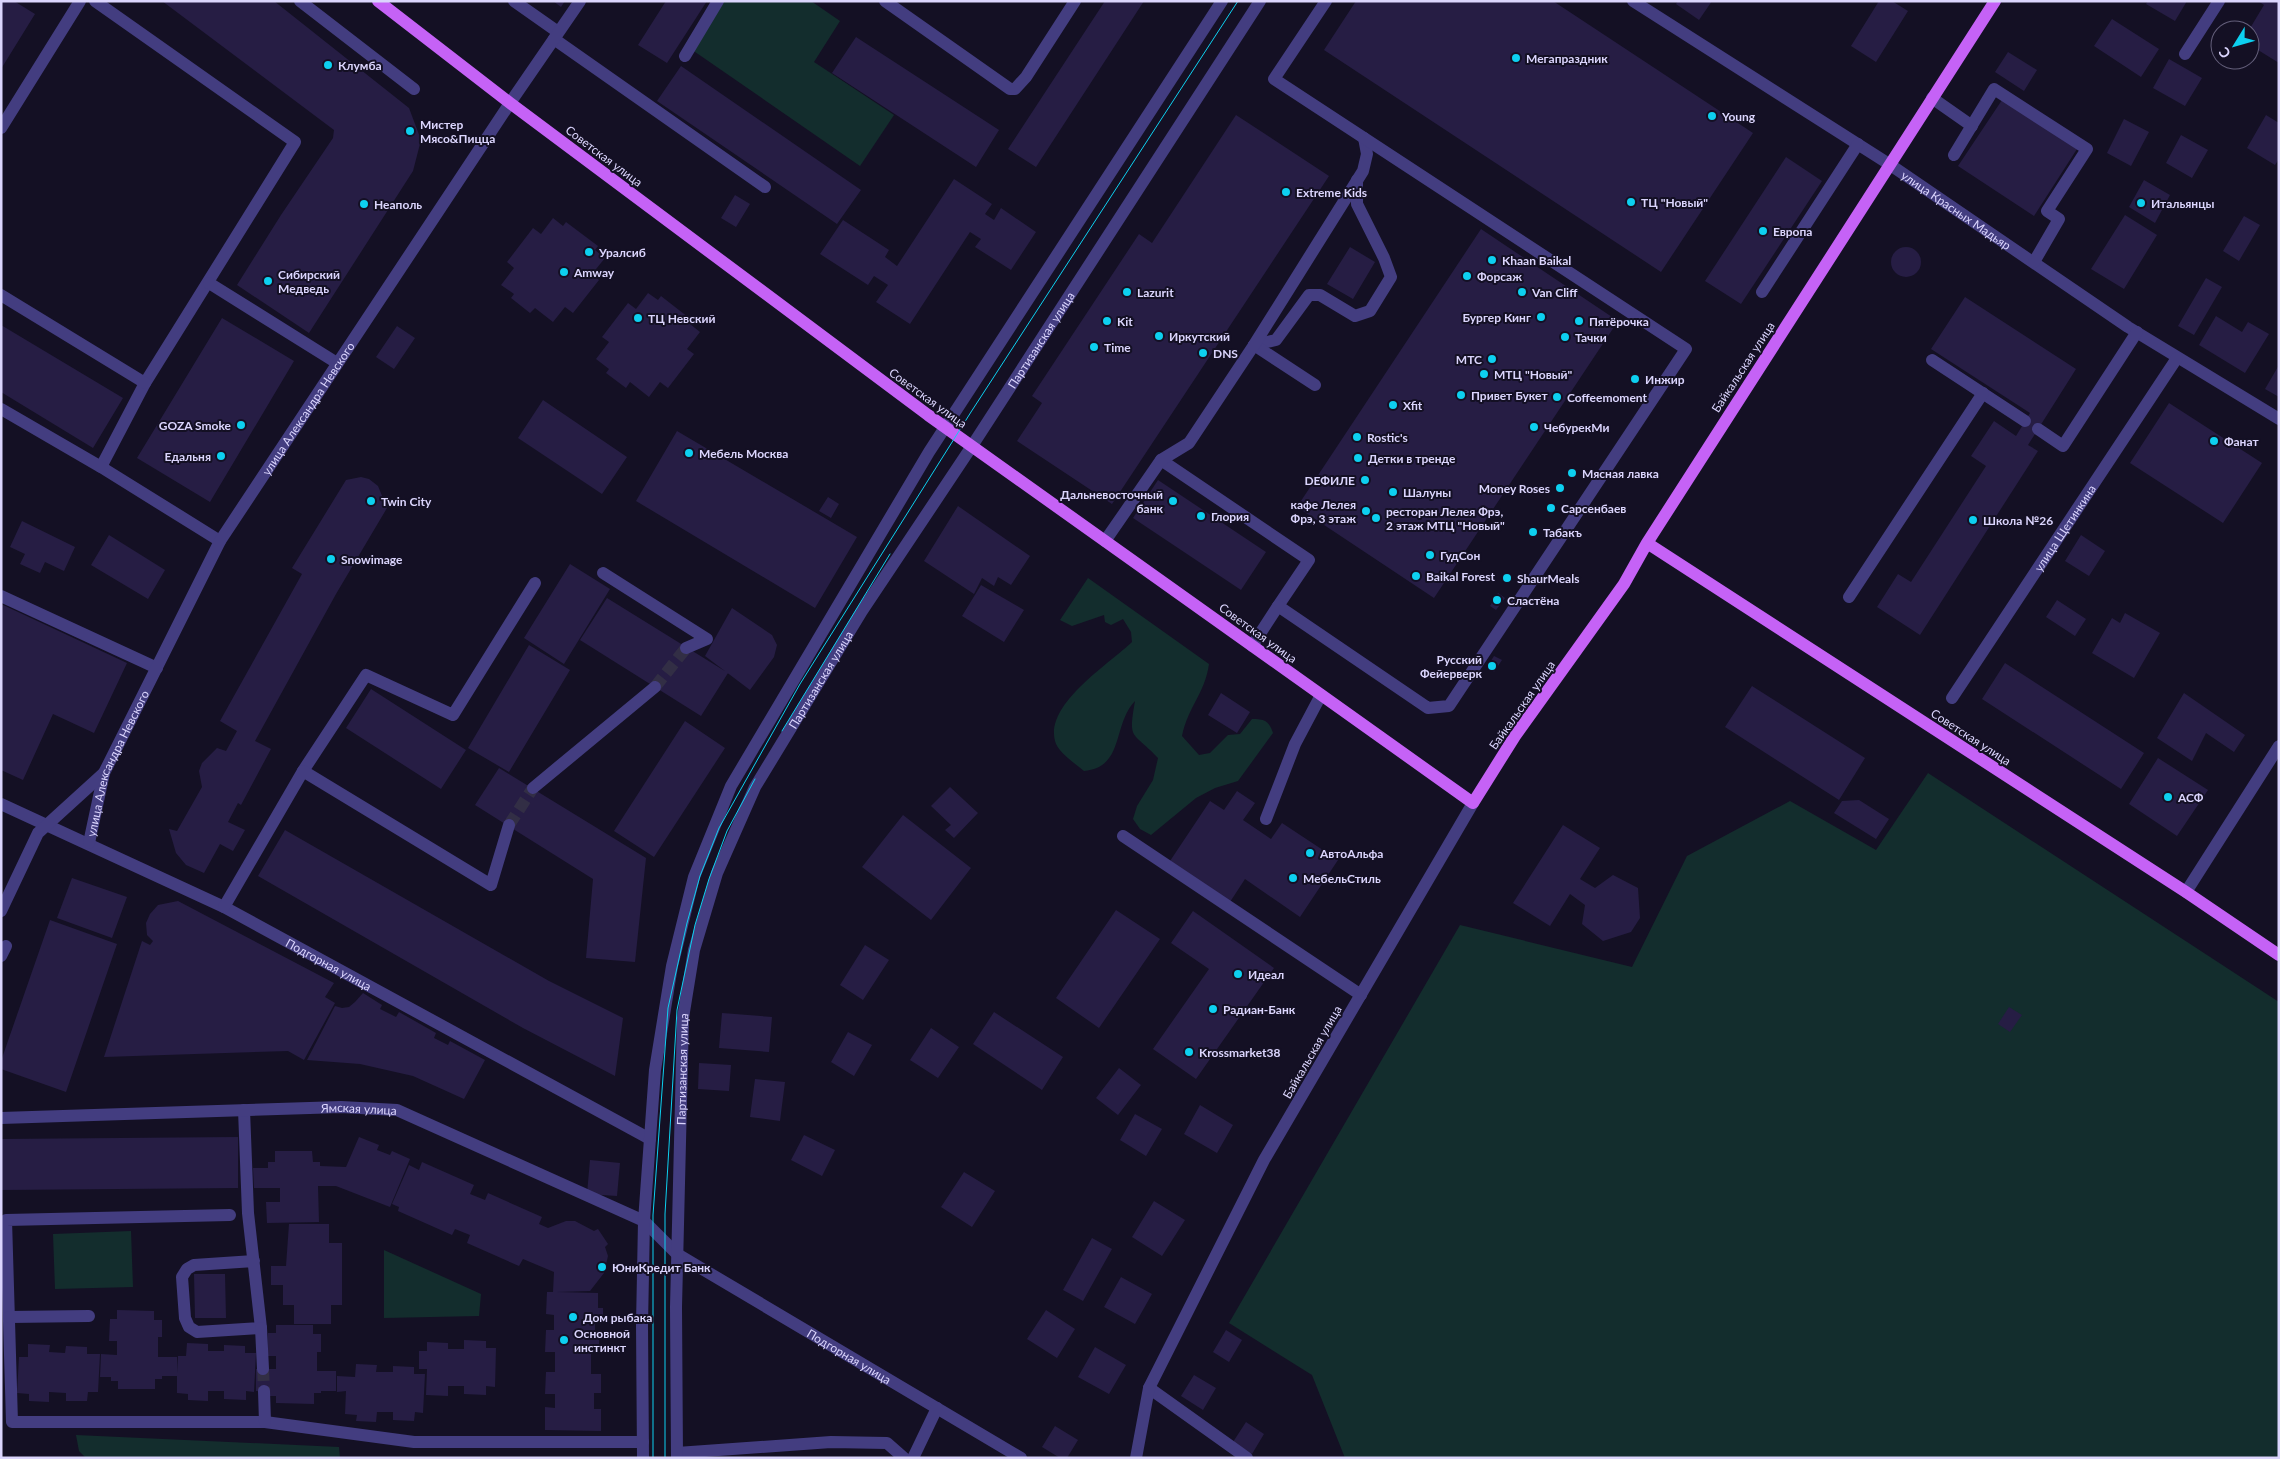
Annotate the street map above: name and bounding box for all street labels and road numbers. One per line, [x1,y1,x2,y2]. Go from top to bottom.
street label: Советская улица [563,122,645,190]
street label: улица Красных Мадьяр [1899,167,2014,253]
street label: Партизанская улица [1004,289,1077,391]
street label: Байкальская улица [1708,319,1778,415]
street label: улица Александра Невского [258,339,357,478]
street label: Советская улица [886,365,970,431]
street label: улица Щетинкина [2031,482,2099,574]
street label: Советская улица [1216,600,1300,666]
street label: Партизанская улица [785,628,856,731]
street label: Байкальская улица [1486,658,1558,752]
street label: улица Александра Невского [83,688,152,838]
street label: Советская улица [1928,706,2014,768]
street label: Подгорная улица [283,935,374,994]
street label: Байкальская улица [1279,1003,1345,1101]
street label: Партизанская улица [673,1012,691,1125]
street label: Ямская улица [320,1099,397,1117]
street label: Подгорная улица [804,1325,894,1387]

